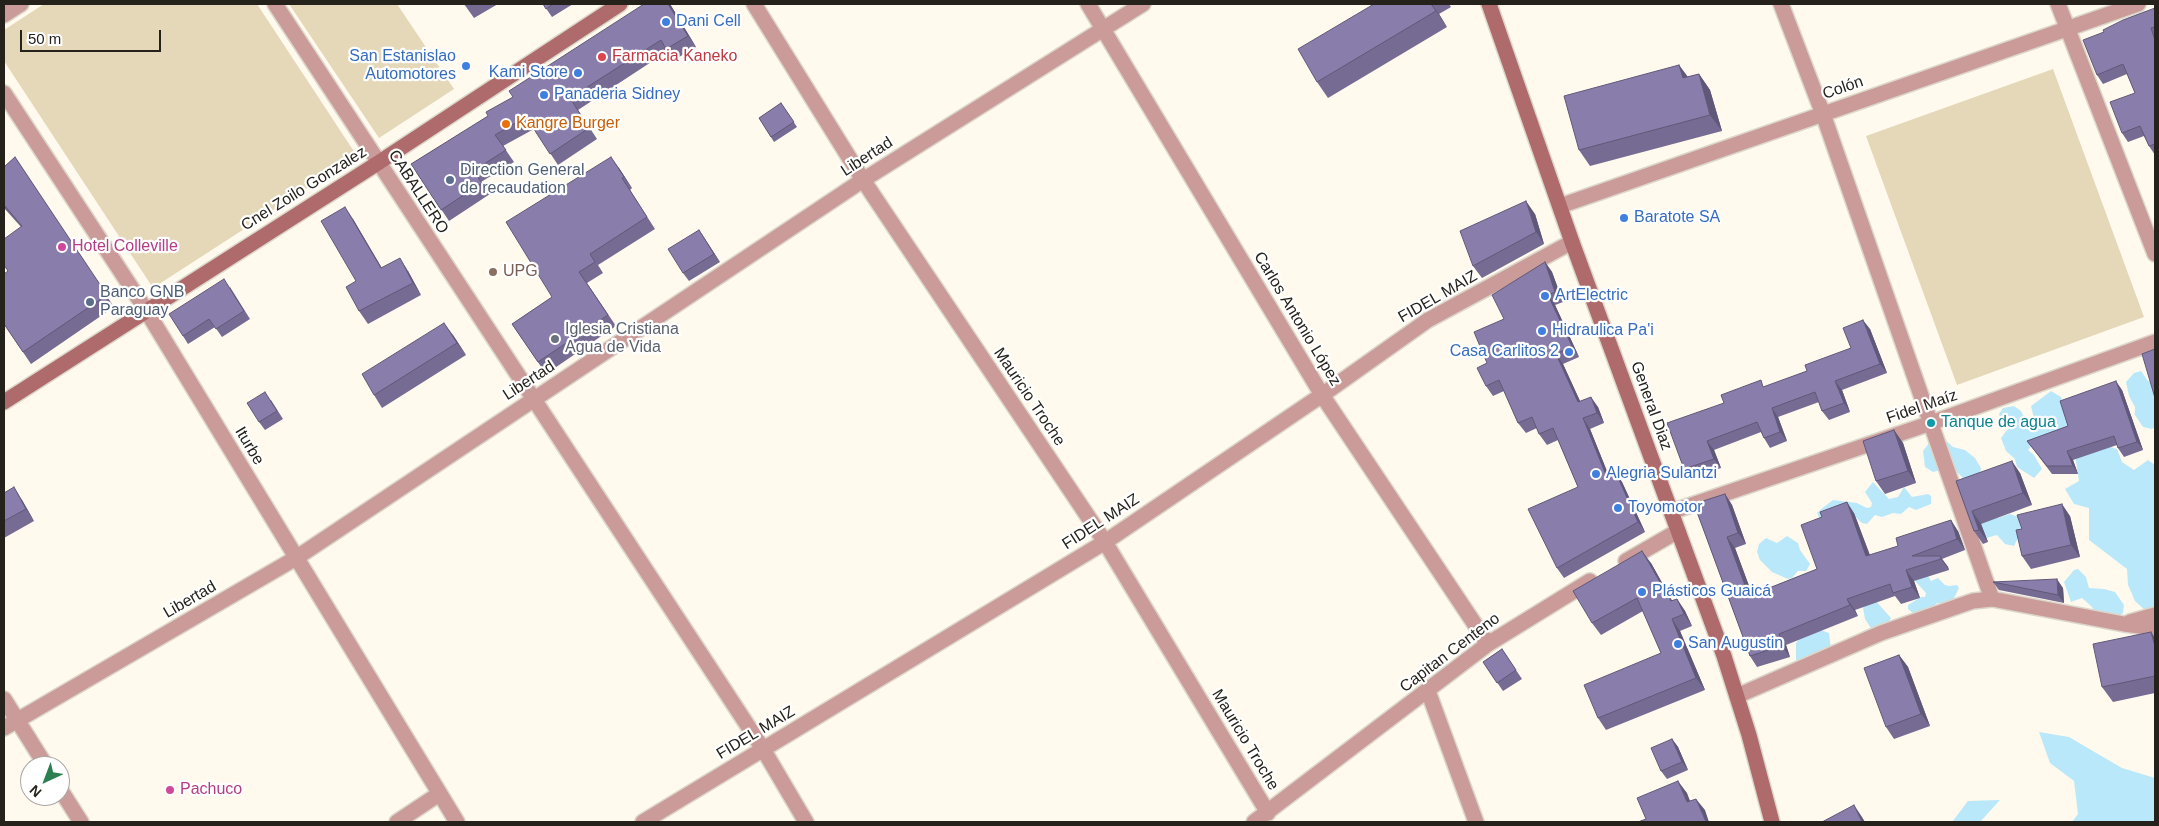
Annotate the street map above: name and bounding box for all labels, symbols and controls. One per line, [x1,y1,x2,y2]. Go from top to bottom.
place label: Dani Cell [676,12,741,32]
marker: Dani Cell [660,16,672,28]
scale bar [22,20,164,52]
text: 50 m [28,30,61,47]
place label: San Estanislao Automotores [349,47,456,85]
place label: Farmacia Kaneko [612,47,737,67]
marker: Farmacia Kaneko [596,51,608,63]
marker: San Estanislao Automotores [460,60,472,72]
place label: Kami Store [489,63,568,83]
marker: Kami Store [572,67,584,79]
street label: Colón [1820,72,1866,104]
place label: Panaderia Sidney [554,85,680,105]
marker: Panaderia Sidney [538,89,550,101]
place label: Kangre Burger [516,114,620,134]
marker: Kangre Burger [500,118,512,130]
street label: Libertad [838,133,896,181]
street label: Cnel Zoilo Gonzalez [238,143,370,235]
street label: CABALLERO [384,146,452,238]
place label: Direction General de recaudation [460,161,584,199]
marker: Direction General de recaudation [444,174,456,186]
place label: Baratote SA [1634,208,1720,228]
marker: Baratote SA [1618,212,1630,224]
place label: Hotel Colleville [72,237,178,257]
marker: Hotel Colleville [56,241,68,253]
street label: Carlos Antonio López [1249,248,1345,390]
place label: UPG [503,262,538,282]
marker: UPG [487,266,499,278]
street label: FIDEL MAIZ [1395,267,1481,327]
place label: Banco GNB Paraguay [100,283,184,321]
place label: ArtElectric [1555,286,1628,306]
marker: ArtElectric [1539,290,1551,302]
marker: Banco GNB Paraguay [84,296,96,308]
place label: Iglesia Cristiana Agua de Vida [565,320,679,358]
place label: Hidraulica Pa'i [1552,321,1654,341]
marker: Hidraulica Pa'i [1536,325,1548,337]
marker: Iglesia Cristiana Agua de Vida [549,333,561,345]
place label: Casa Carlitos 2 [1450,342,1559,362]
street label: Mauricio Troche [989,344,1069,450]
marker: Casa Carlitos 2 [1563,346,1575,358]
street label: Libertad [500,357,558,405]
street label: General Diaz [1626,359,1676,453]
street label: Fidel Maíz [1884,386,1960,428]
place label: Tanque de agua [1941,413,2056,433]
marker: Tanque de agua [1925,417,1937,429]
street label: Iturbe [230,424,268,468]
place label: Alegria Sulantzi [1606,464,1717,484]
marker: Alegria Sulantzi [1590,468,1602,480]
street label: FIDEL MAIZ [1059,490,1143,554]
place label: Toyomotor [1628,498,1703,518]
marker: Toyomotor [1612,502,1624,514]
street label: Libertad [160,577,220,623]
place label: Plásticos Guaicá [1652,582,1771,602]
marker: Plásticos Guaicá [1636,586,1648,598]
street label: Capitan Centeno [1396,609,1504,697]
place label: San Augustin [1688,634,1783,654]
marker: San Augustin [1672,638,1684,650]
street label: Mauricio Troche [1207,686,1283,794]
street label: FIDEL MAIZ [713,702,799,764]
north arrow [20,756,70,806]
place label: Pachuco [180,780,242,800]
text: N [26,782,45,801]
marker: Pachuco [164,784,176,796]

